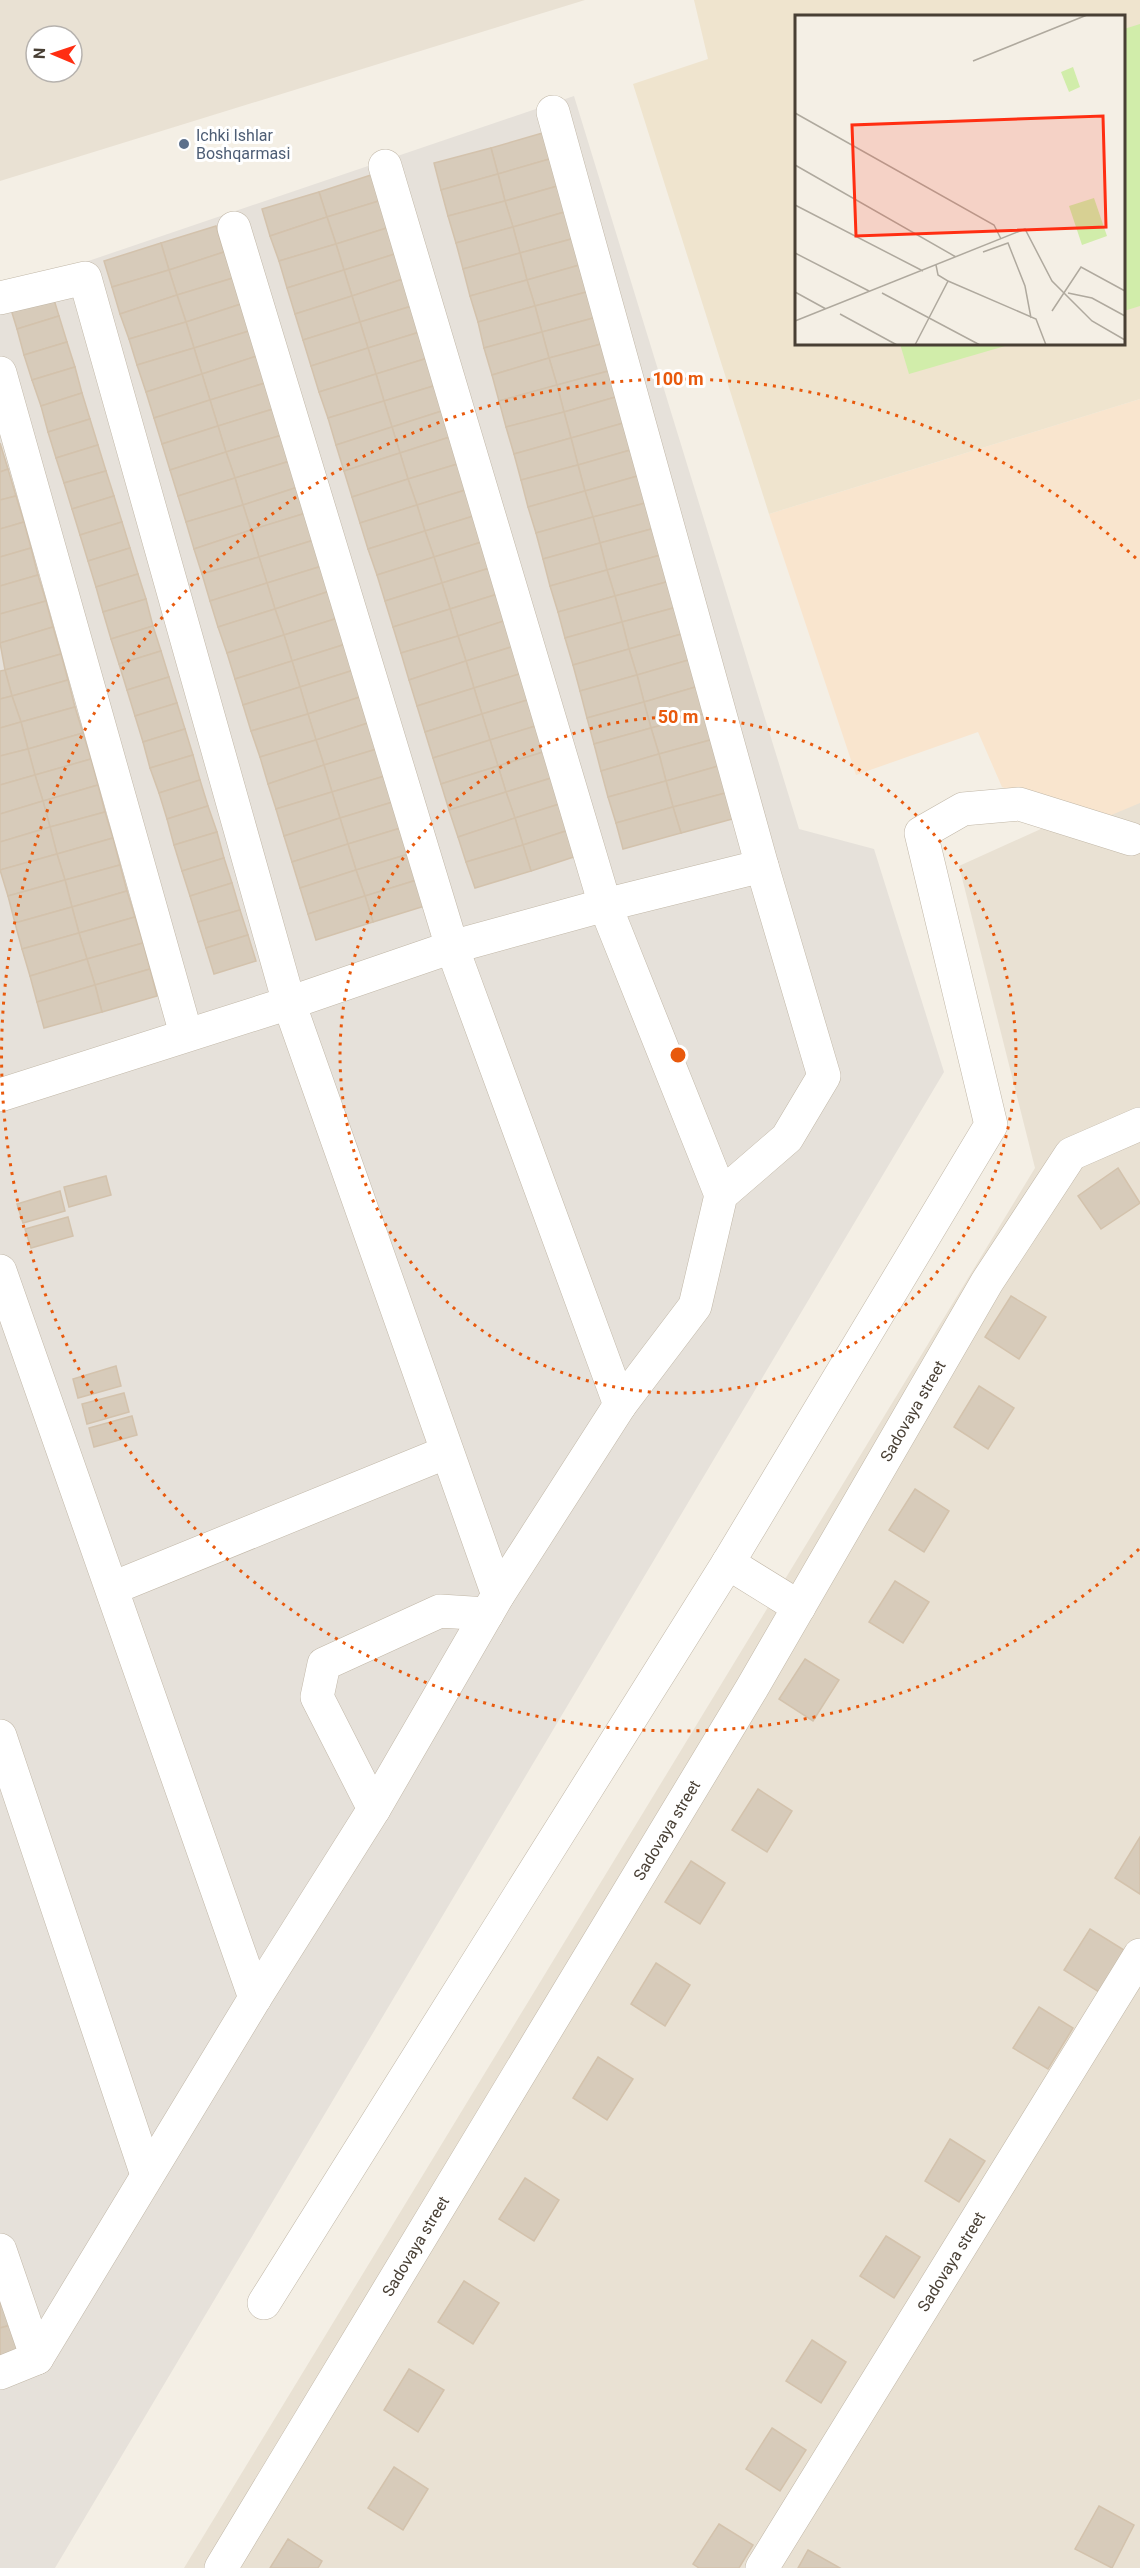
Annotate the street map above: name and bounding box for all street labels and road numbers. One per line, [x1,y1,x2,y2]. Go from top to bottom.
street label: Sadovaya street [876,1357,950,1465]
street label: Sadovaya street [629,1777,704,1884]
street label: Sadovaya street [378,2193,453,2300]
street label: Sadovaya street [913,2209,989,2315]

